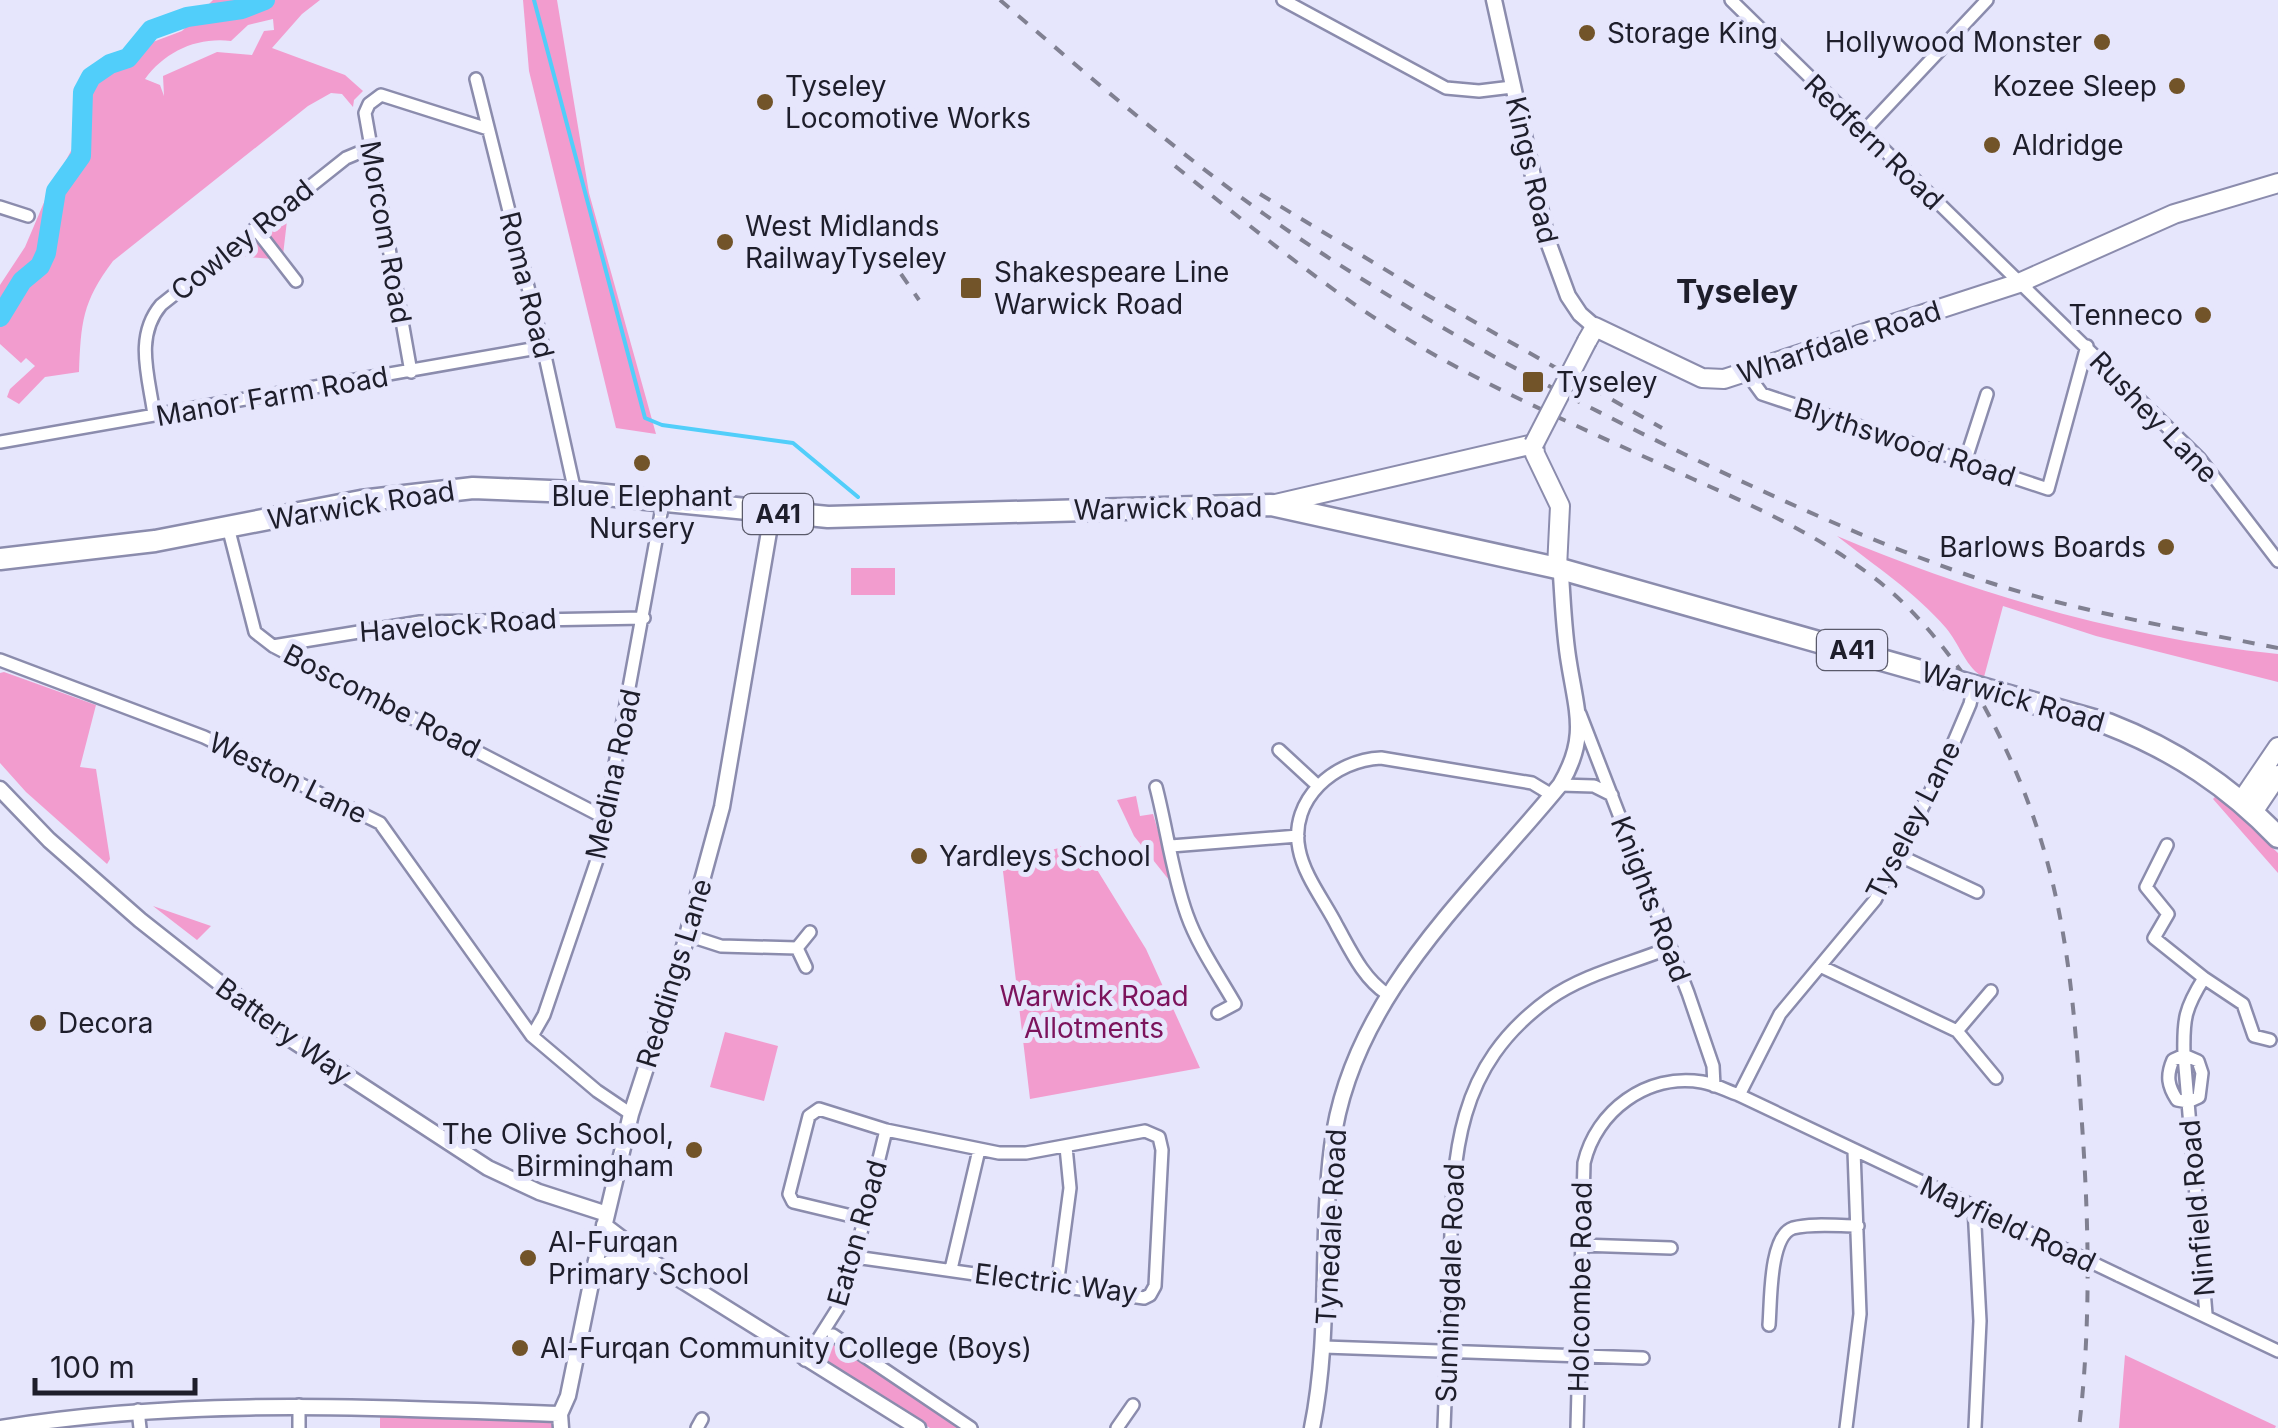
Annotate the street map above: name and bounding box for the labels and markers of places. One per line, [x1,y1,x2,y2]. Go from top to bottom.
place label: Storage King [1607,16,1778,50]
marker: Storage King [1576,22,1598,44]
place label: Hollywood Monster [1825,25,2082,59]
marker: Hollywood Monster [2091,31,2113,53]
place label: Tyseley Locomotive Works [785,69,1031,135]
place label: Kozee Sleep [1993,69,2157,103]
marker: Kozee Sleep [2166,75,2188,97]
marker: Tyseley Locomotive Works [754,91,776,113]
place label: Aldridge [2012,128,2124,162]
marker: Aldridge [1981,134,2003,156]
place label: West Midlands RailwayTyseley [745,209,947,275]
marker: West Midlands RailwayTyseley [714,231,736,253]
place label: Shakespeare Line Warwick Road [994,255,1229,321]
marker: Shakespeare Line Warwick Road [958,275,984,301]
place label: Tenneco [2069,298,2183,332]
marker: Tenneco [2192,304,2214,326]
place label: Tyseley [1556,365,1657,399]
marker: Tyseley [1520,369,1546,395]
marker: Blue Elephant Nursery [631,452,653,474]
place label: Blue Elephant Nursery [552,479,732,545]
place label: Barlows Boards [1939,530,2146,564]
marker: Barlows Boards [2155,536,2177,558]
place label: Yardleys School [939,839,1151,873]
marker: Yardleys School [908,845,930,867]
place label: Decora [58,1006,154,1040]
marker: Decora [27,1012,49,1034]
place label: The Olive School, Birmingham [442,1117,674,1183]
marker: The Olive School, Birmingham [683,1139,705,1161]
place label: Al-Furqan Primary School [548,1225,749,1291]
marker: Al-Furqan Primary School [517,1247,539,1269]
place label: Al-Furqan Community College (Boys) [540,1331,1032,1365]
marker: Al-Furqan Community College (Boys) [509,1337,531,1359]

